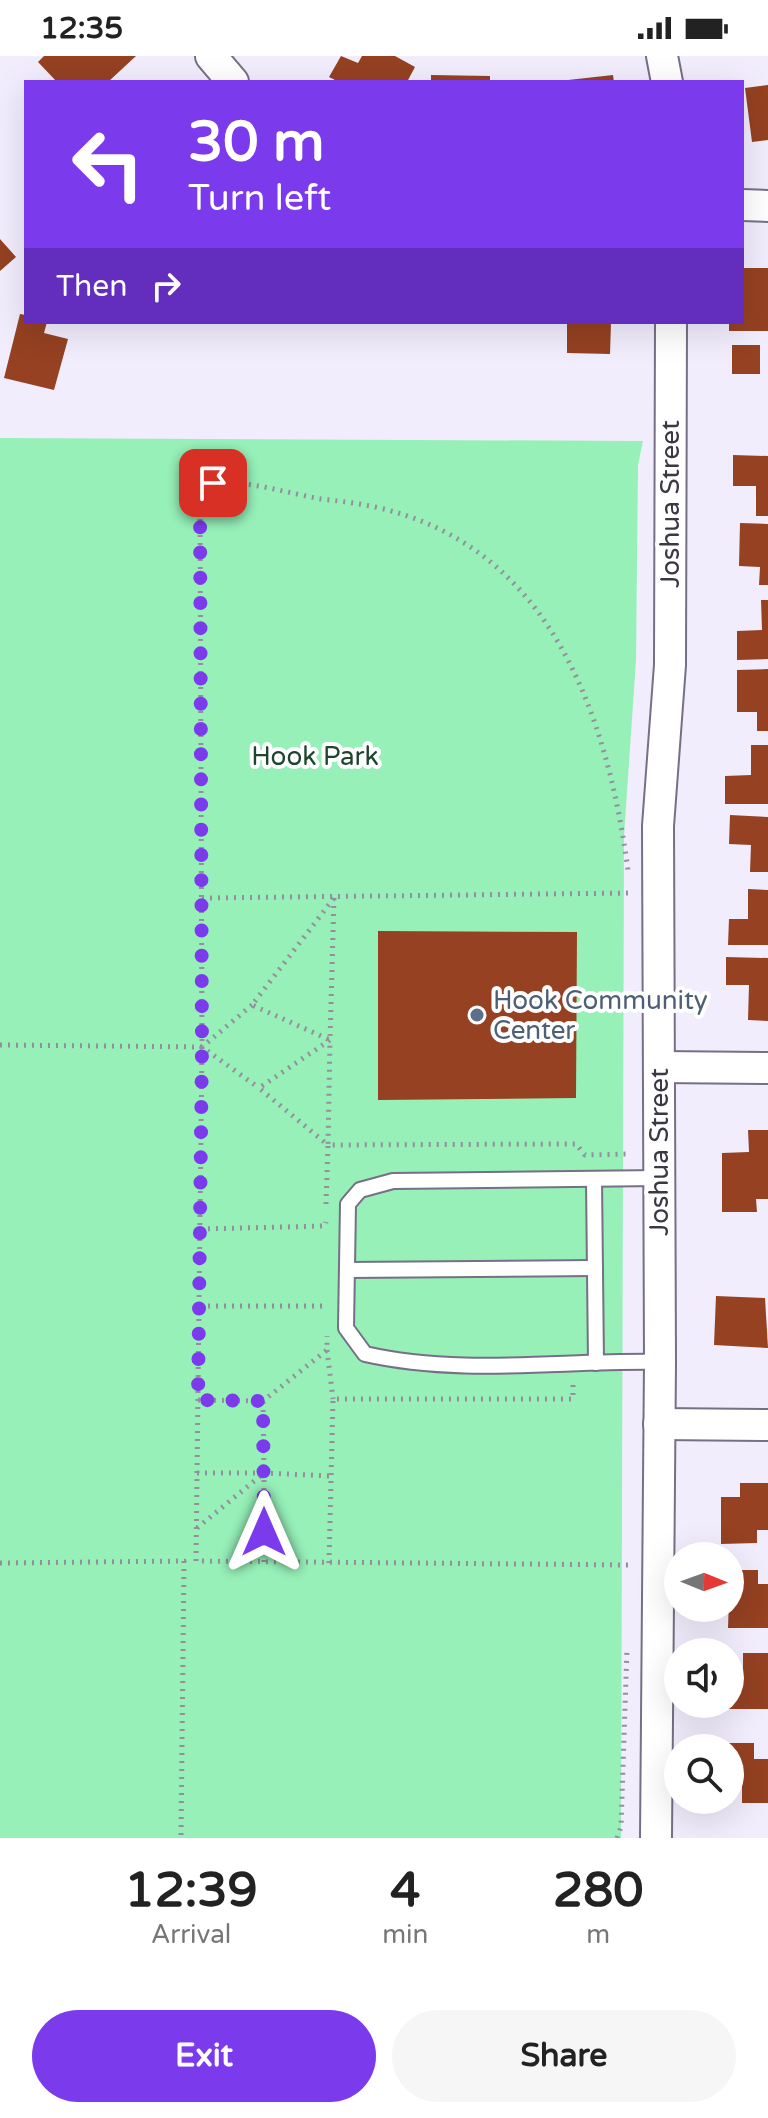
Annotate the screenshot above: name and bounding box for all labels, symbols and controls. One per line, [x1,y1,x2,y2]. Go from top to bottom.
text: 12:35 [40,10,123,47]
text: 30 m [188,109,324,176]
icon: left [56,112,160,216]
text: Turn left [188,177,331,220]
icon: right [144,264,188,308]
text: Then [56,268,128,305]
street label: Joshua Street [655,420,686,588]
pin [179,449,247,517]
icon: arrive [191,461,235,505]
park label: Hook Park [251,741,379,772]
place label: Hook Community Center [493,985,708,1046]
marker: Hook Community Center [468,1006,486,1024]
street label: Joshua Street [644,1068,675,1236]
position arrow [222,1490,306,1574]
north arrow [664,1542,744,1622]
map controls [664,1542,744,1814]
button: sound [664,1638,744,1718]
button: search [664,1734,744,1814]
text: 12:39 [125,1862,258,1920]
text: 4 [390,1862,420,1920]
text: 280 [553,1862,643,1920]
text: Arrival [151,1919,231,1950]
text: min [382,1919,428,1950]
text: m [586,1919,610,1950]
button: Exit [32,2010,376,2102]
button: Share [392,2010,736,2102]

